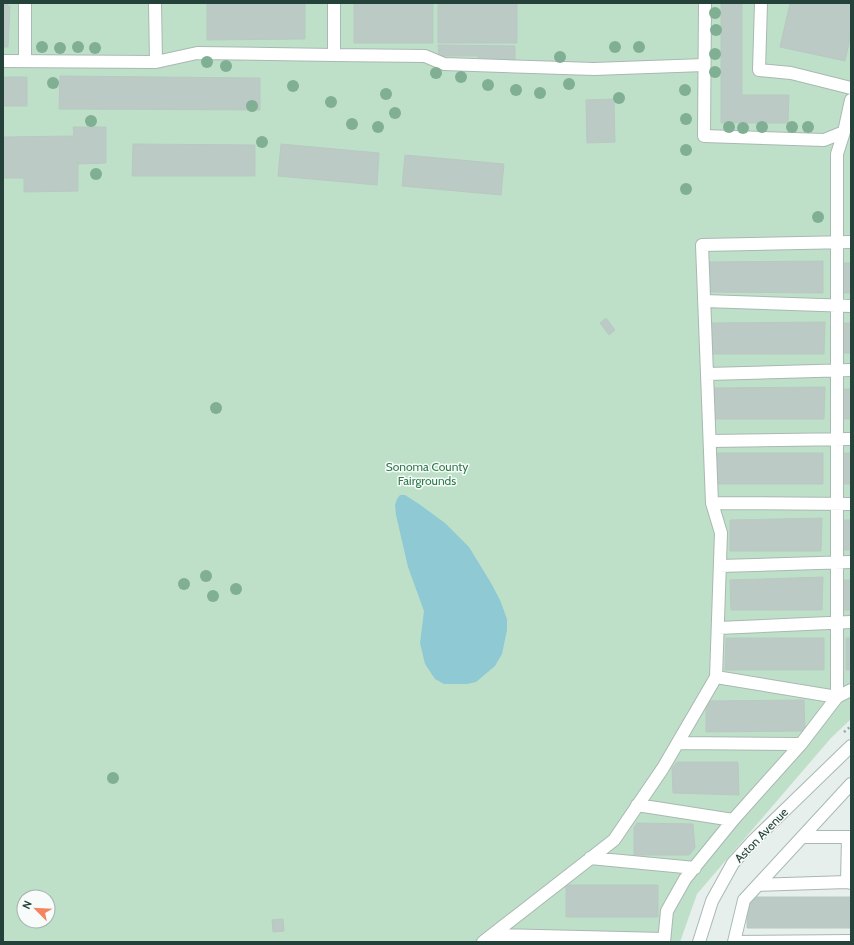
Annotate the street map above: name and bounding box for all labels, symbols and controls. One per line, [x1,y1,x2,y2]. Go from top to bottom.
park label: Sonoma County Fairgrounds [386,459,468,488]
street label: Aston Avenue [731,804,791,866]
north arrow [16,889,56,929]
text: N [19,899,35,911]

